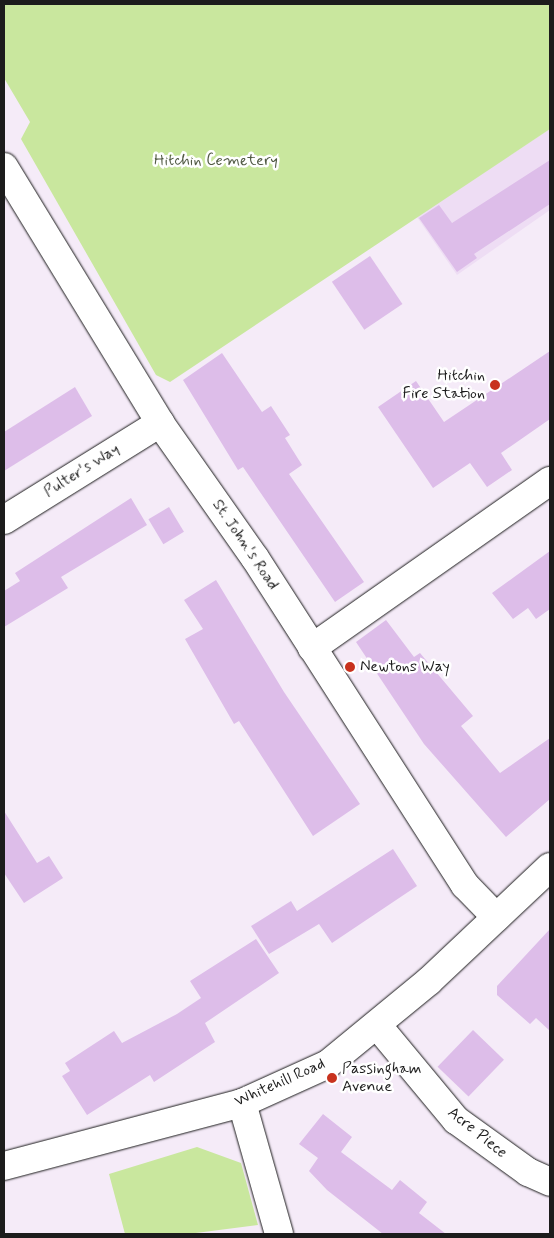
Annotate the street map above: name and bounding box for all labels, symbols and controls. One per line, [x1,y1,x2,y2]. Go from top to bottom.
park label: Hitchin Cemetery [154,151,278,171]
place label: Hitchin Fire Station [408,366,485,404]
marker: Hitchin Fire Station [489,379,501,391]
street label: Pulter's Way [40,440,124,502]
street label: St. John's Road [208,496,282,594]
place label: Newtons Way [360,657,452,677]
marker: Newtons Way [344,661,356,673]
street label: Whitehill Road [232,1055,328,1111]
place label: Passingham Avenue [342,1059,422,1097]
marker: Passingham Avenue [326,1072,338,1084]
street label: Acre Piece [444,1104,510,1162]

